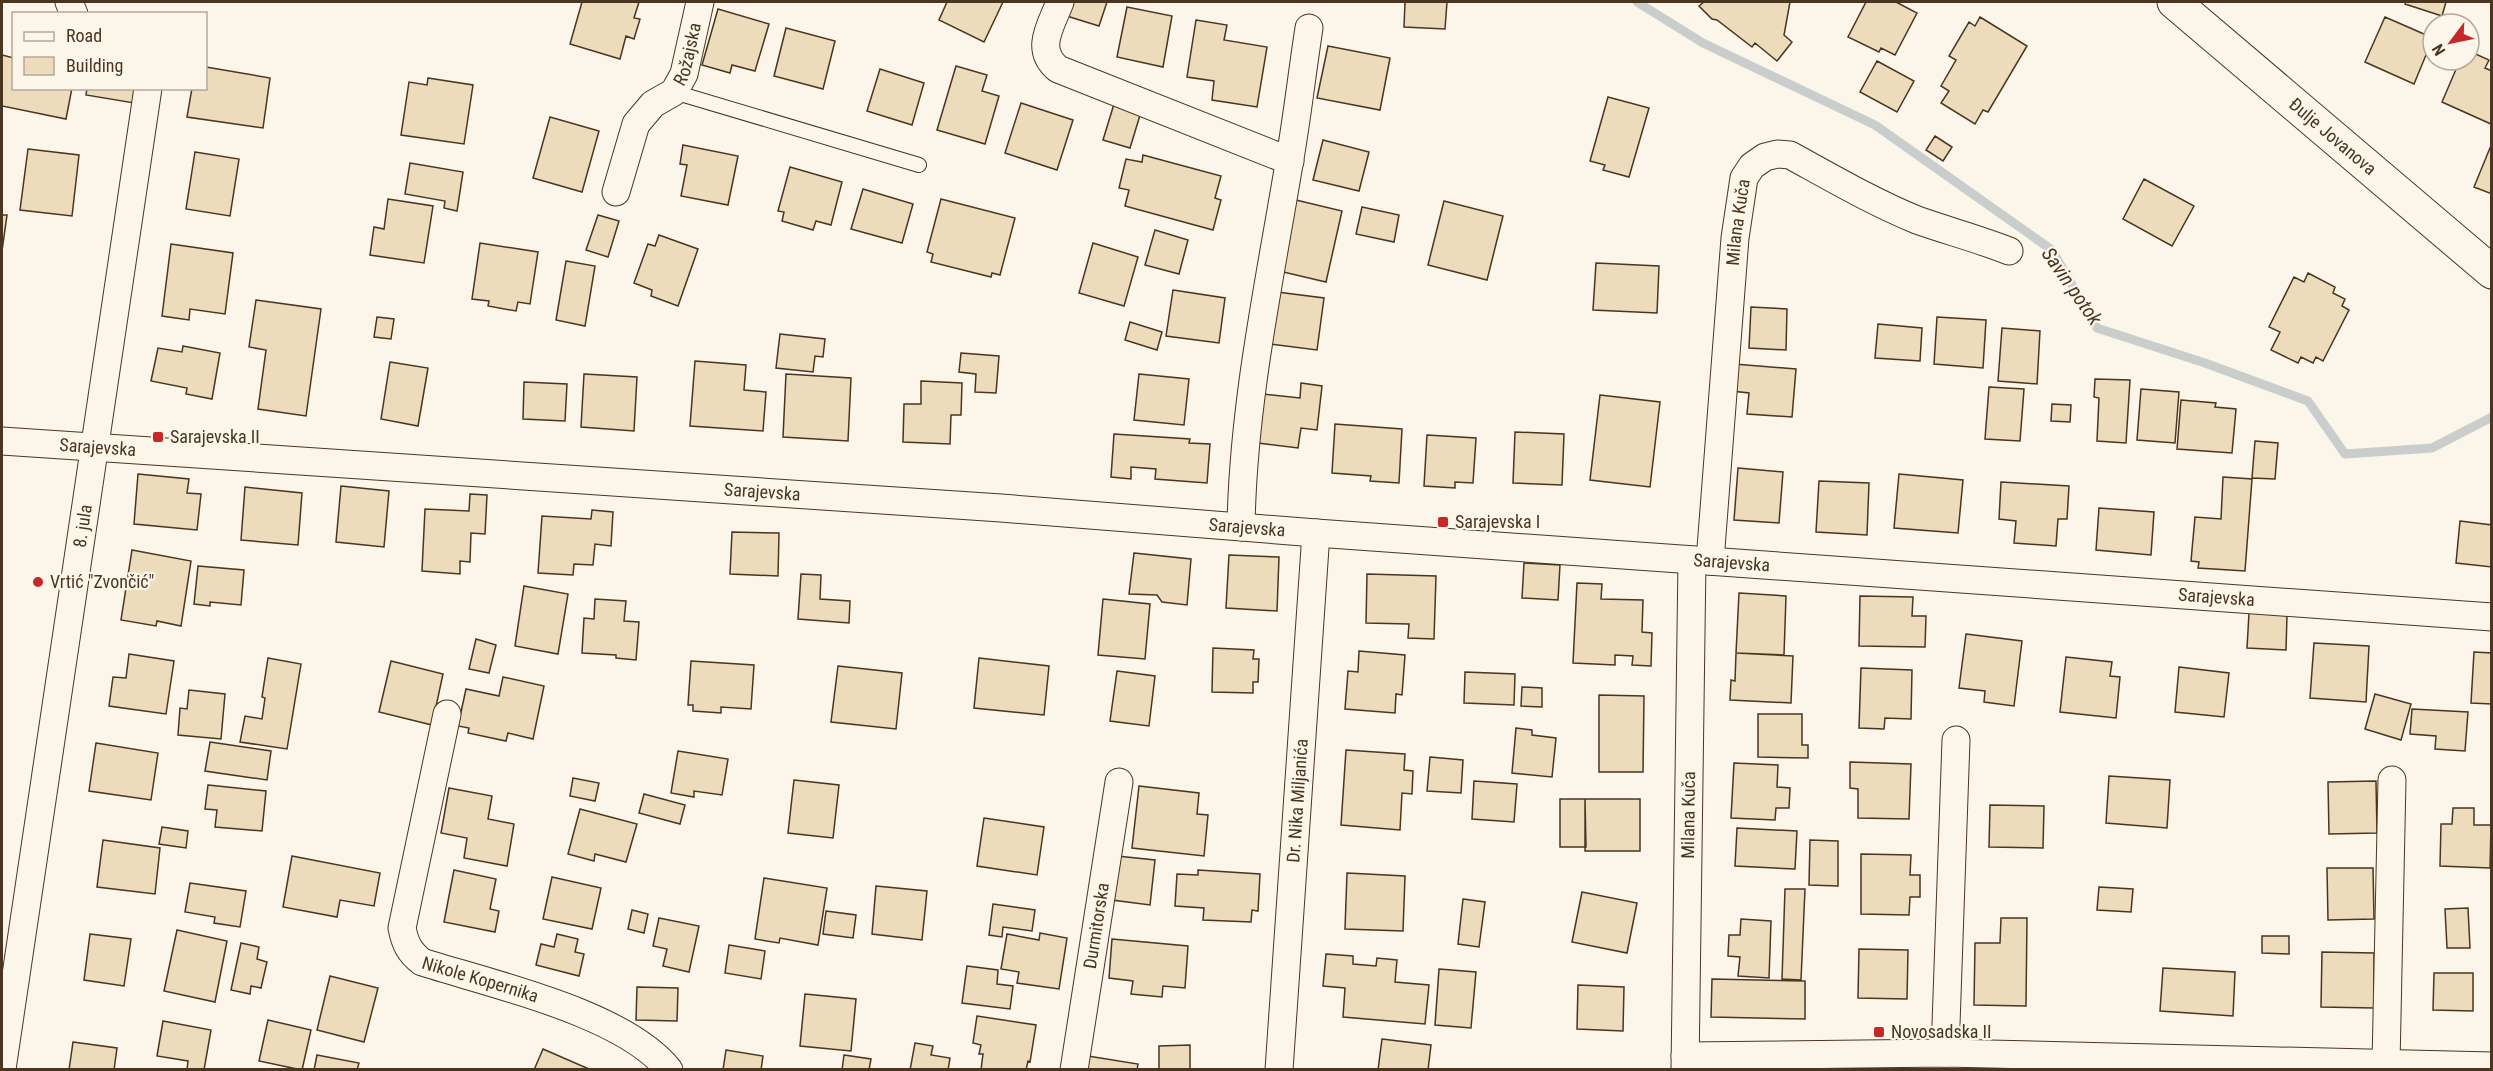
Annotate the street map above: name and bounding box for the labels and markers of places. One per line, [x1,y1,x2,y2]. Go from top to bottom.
place label: Sarajevska II [170,426,260,447]
marker: Sarajevska II [151,430,165,444]
place label: Sarajevska I [1455,511,1540,532]
marker: Sarajevska I [1436,515,1450,529]
place label: Vrtić "Zvončić" [50,571,154,592]
marker: Vrtić "Zvončić" [31,575,45,589]
place label: Novosadska II [1891,1021,1992,1042]
marker: Novosadska II [1872,1025,1886,1039]

